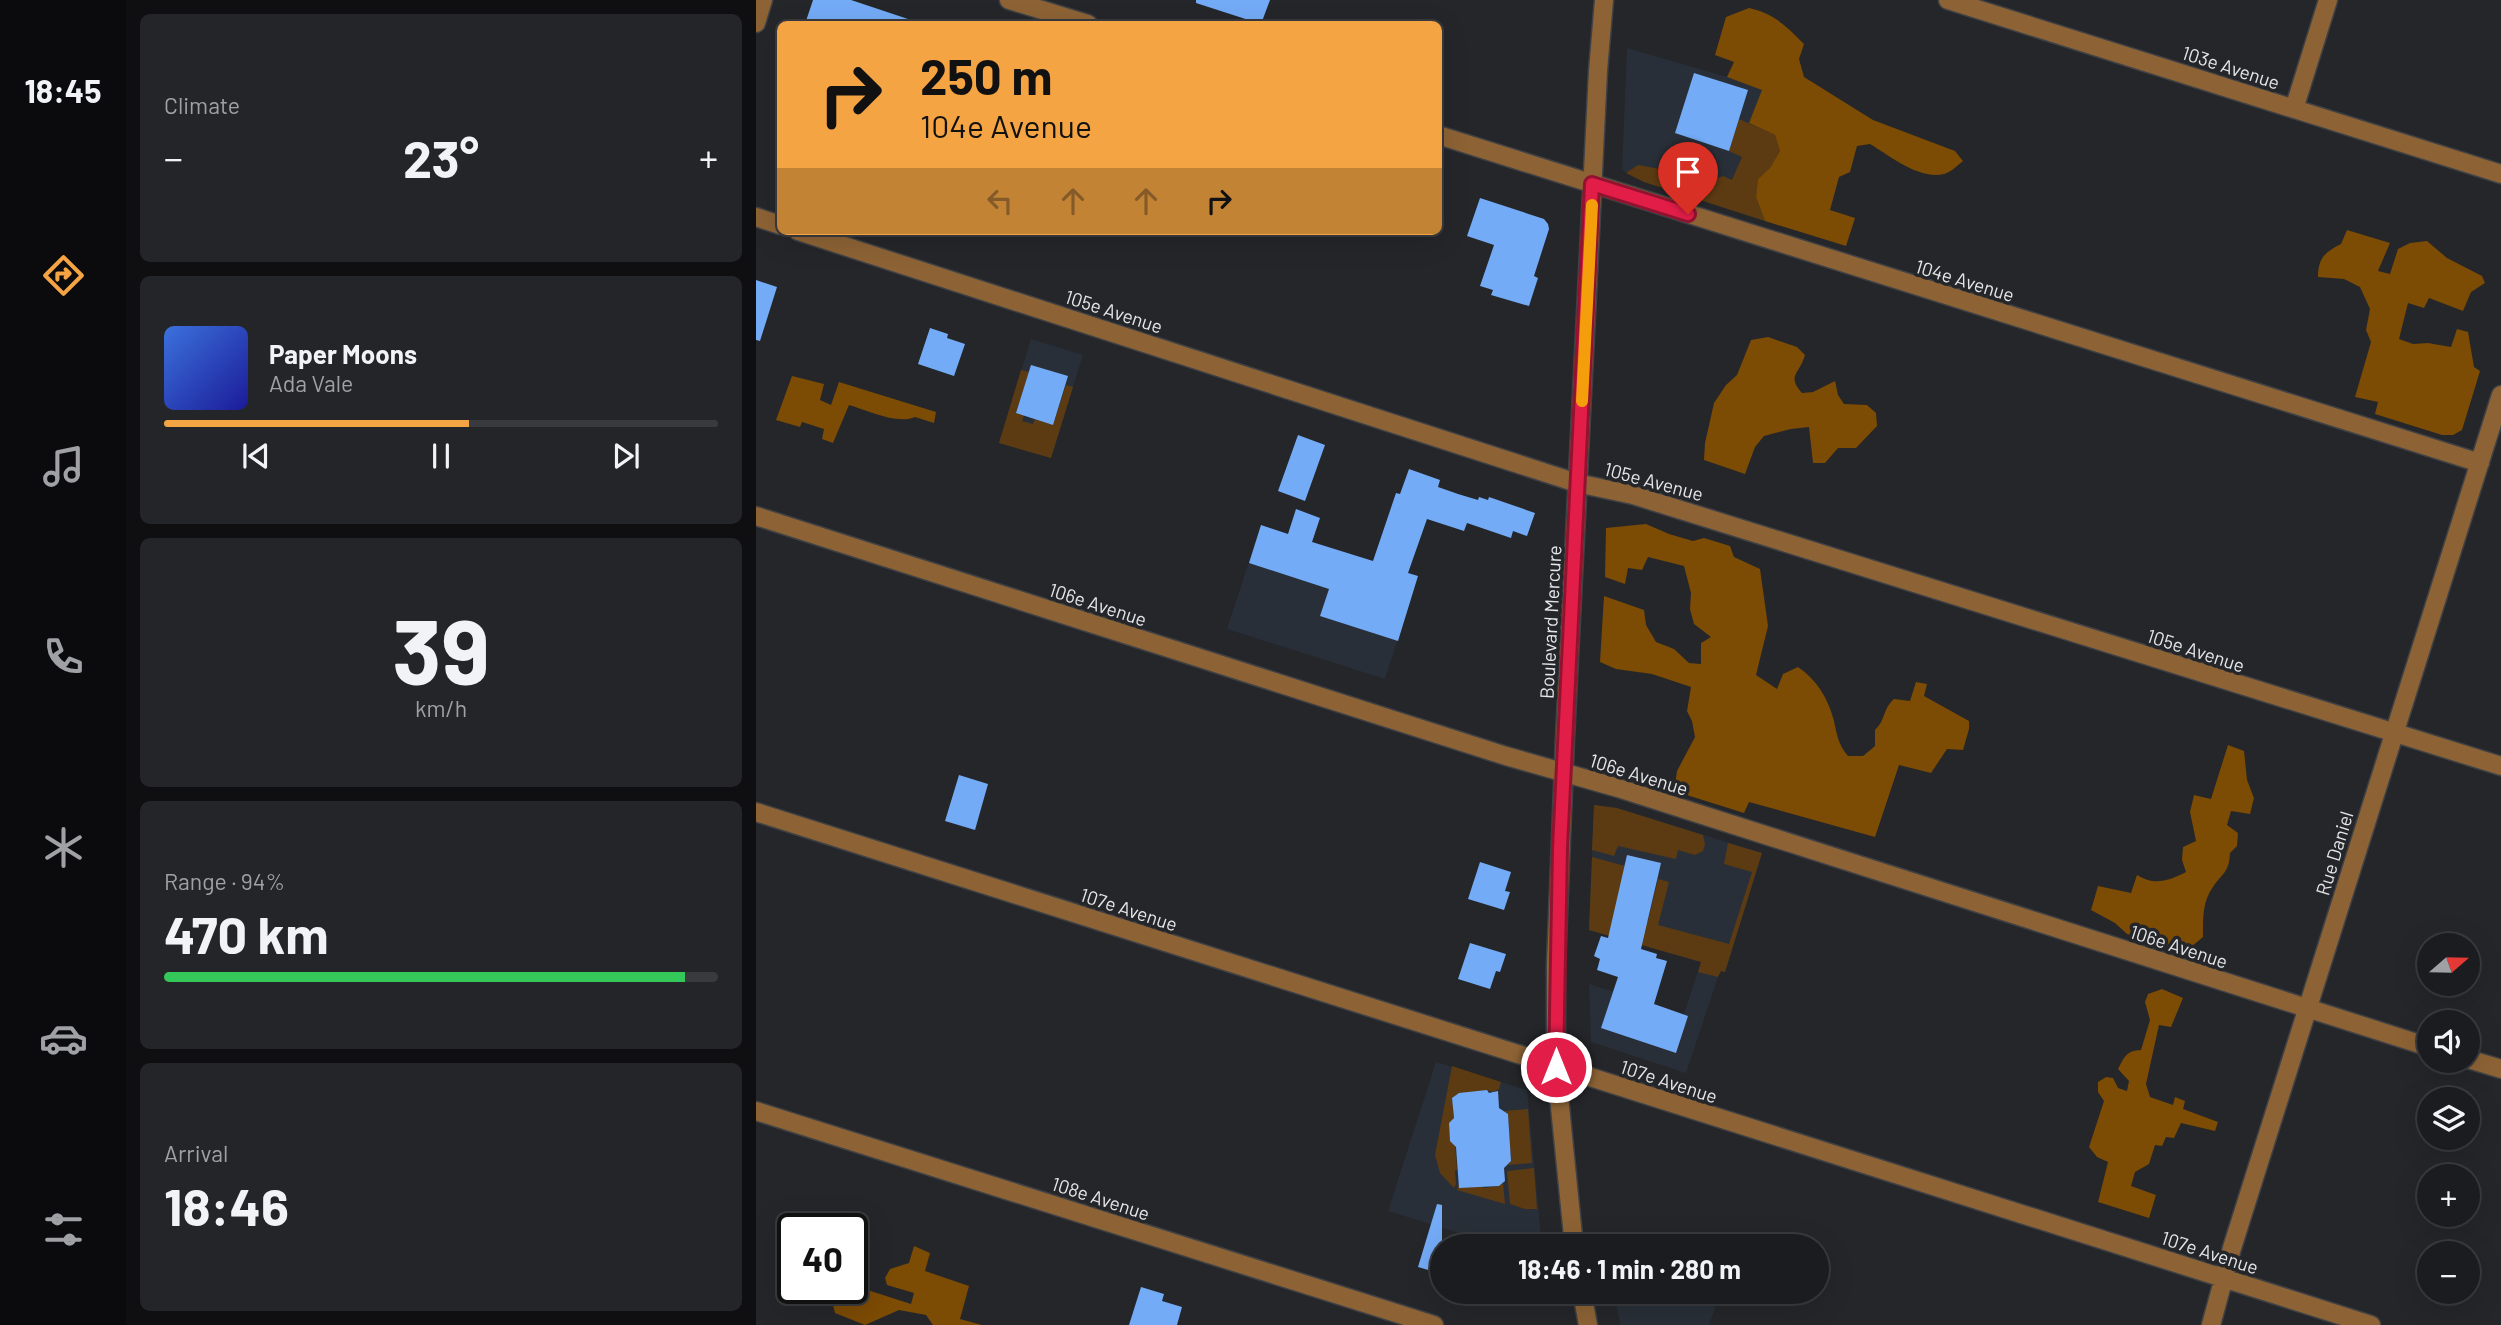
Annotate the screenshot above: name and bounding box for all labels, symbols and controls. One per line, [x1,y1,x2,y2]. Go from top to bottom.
street label: 103e Avenue [2179,40,2283,94]
text: 250 m [920,46,1053,105]
icon: right [805,49,896,140]
text: 18:45 [25,71,101,109]
text: Climate [164,91,240,119]
text: 104e Avenue [920,106,1092,144]
text: 23° [403,126,479,188]
text: − [164,134,183,180]
text: + [699,134,718,180]
pin [1658,142,1718,214]
icon: arrive [1669,153,1707,191]
icon: left [981,182,1019,220]
icon: ahead [1054,182,1092,220]
icon: ahead [1127,182,1165,220]
icon: right [1200,182,1238,220]
icon: directions [39,251,88,300]
street label: 104e Avenue [1913,254,2017,306]
street label: 105e Avenue [1062,284,1166,338]
text: Paper Moons [269,338,417,369]
text: Ada Vale [269,369,353,397]
icon: previous [237,437,275,475]
icon: pause [422,437,460,475]
icon: next [607,437,645,475]
icon: music [39,442,88,491]
street label: 105e Avenue [1602,457,1706,505]
street label: Boulevard Mercure [1534,545,1566,699]
street label: 106e Avenue [1046,577,1150,631]
text: 39 [392,594,490,703]
street label: 105e Avenue [2144,623,2248,677]
icon: phone [39,632,88,681]
text: km/h [415,694,467,722]
street label: 106e Avenue [1587,748,1691,800]
street label: Rue Daniel [2310,808,2358,898]
icon: climate [39,823,88,872]
text: Range · 94% [164,867,285,895]
street label: 107e Avenue [1078,883,1180,935]
text: 470 km [164,902,329,964]
street label: 106e Avenue [2127,919,2231,973]
north arrow [2417,933,2480,996]
map controls [2417,933,2480,1304]
button: sound [2417,1010,2480,1073]
icon: car [39,1014,88,1063]
position arrow [1519,1030,1593,1104]
street label: 107e Avenue [1618,1055,1720,1107]
button: layers [2417,1087,2480,1150]
text: Arrival [164,1139,228,1167]
button: + [2417,1164,2480,1227]
street label: 108e Avenue [1049,1171,1153,1225]
text: 18:46 [164,1174,289,1236]
icon: filters [39,1205,88,1254]
speed limit sign: 40 [777,1213,868,1304]
street label: 107e Avenue [2159,1226,2261,1278]
button: − [2417,1241,2480,1304]
text: 18:46 · 1 min · 280 m [1518,1253,1741,1284]

